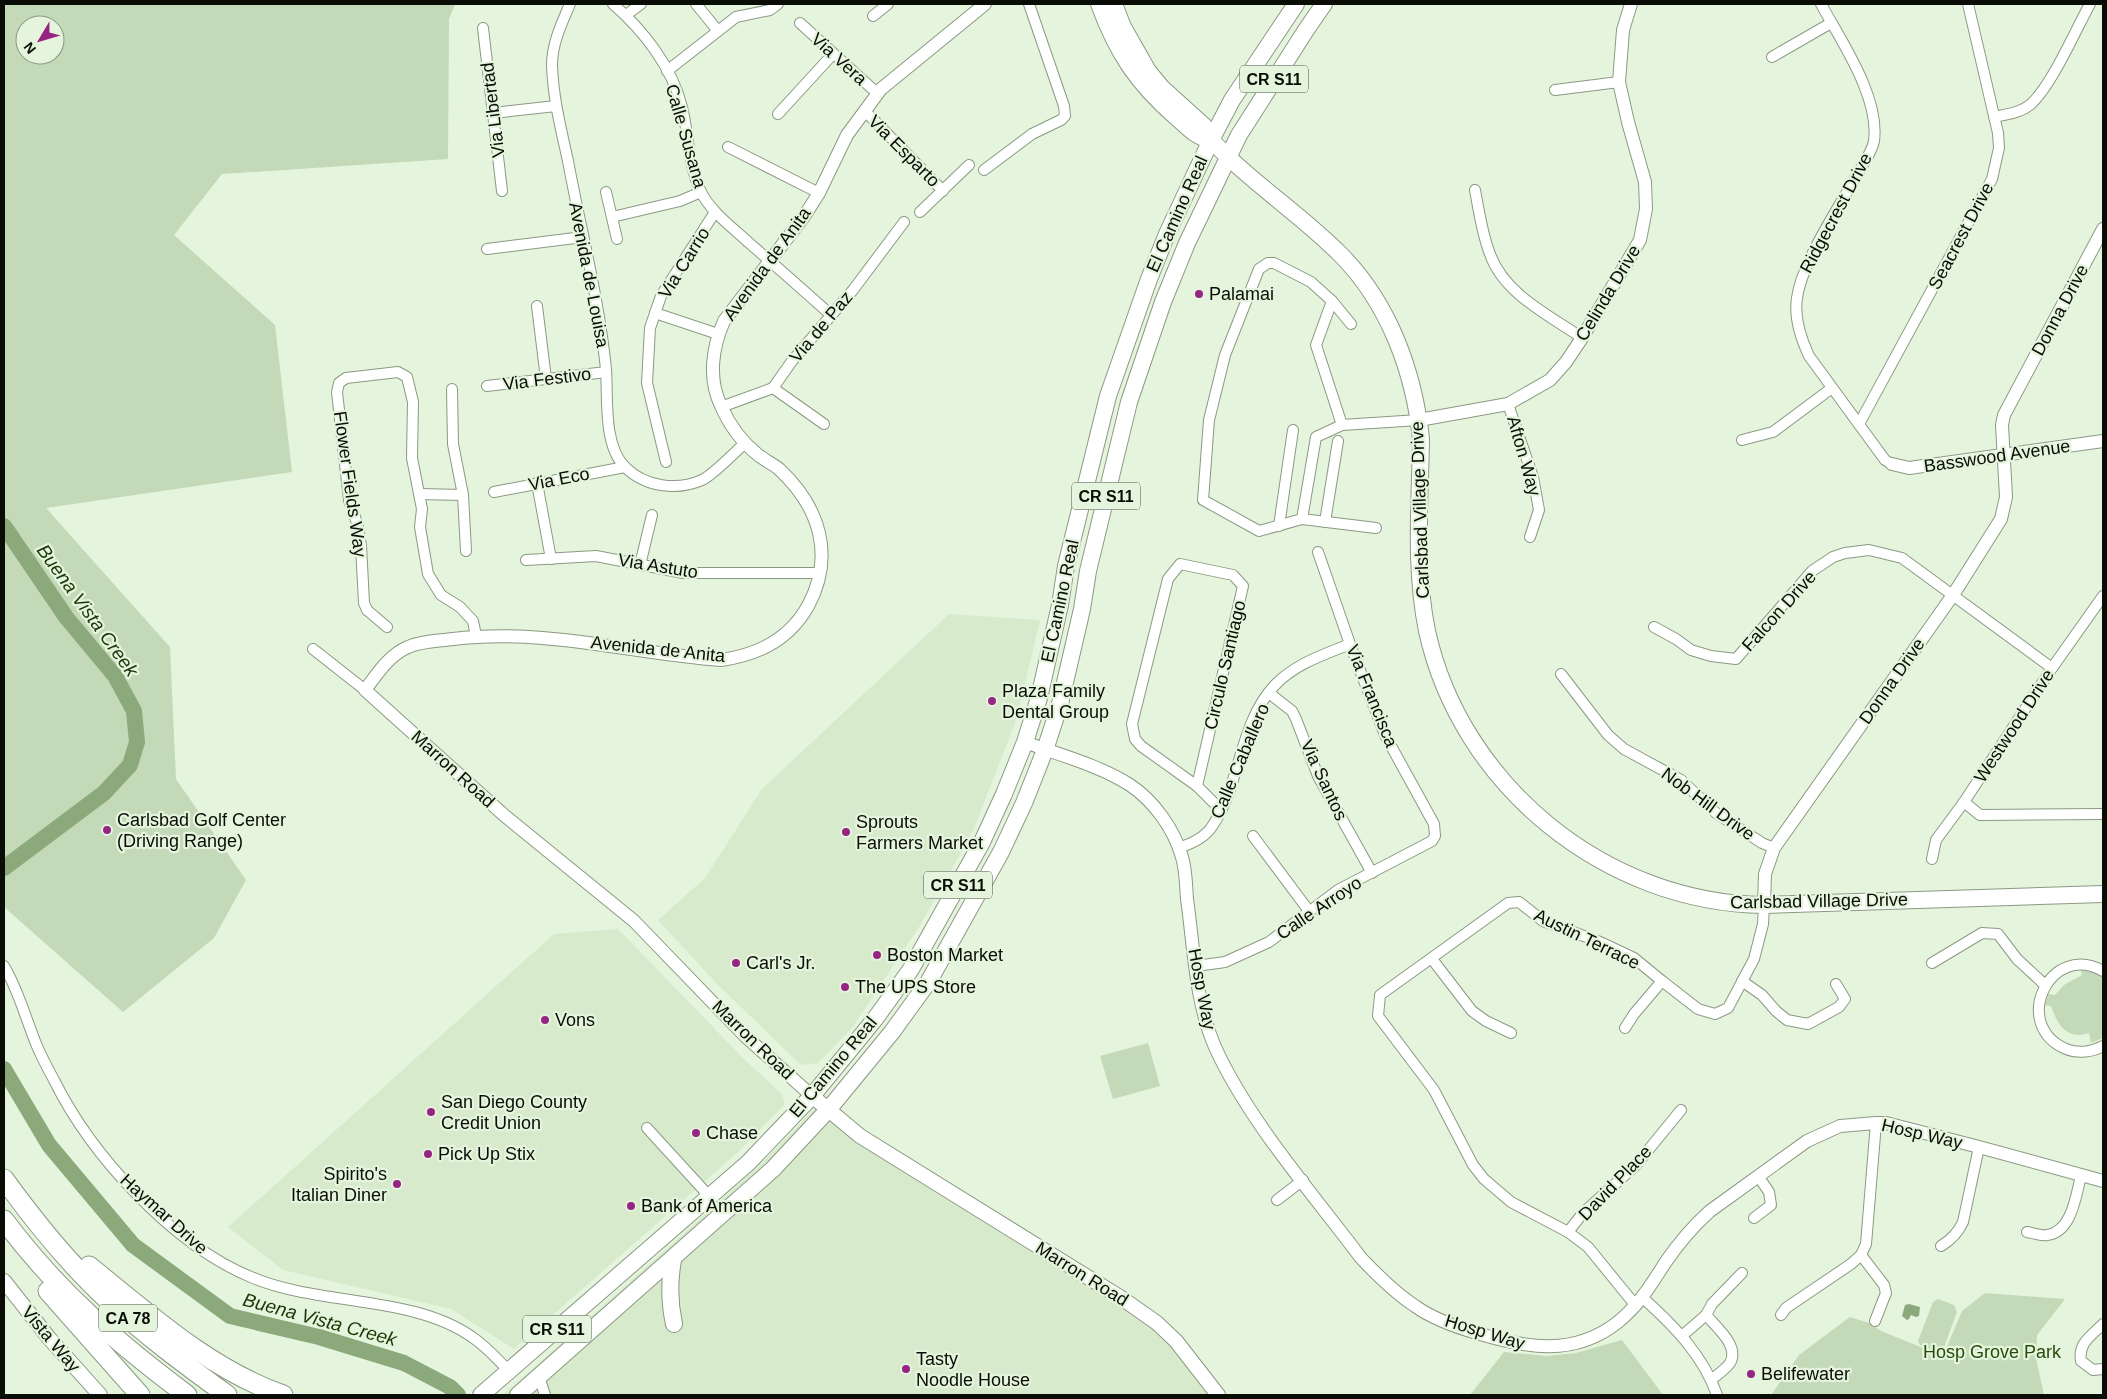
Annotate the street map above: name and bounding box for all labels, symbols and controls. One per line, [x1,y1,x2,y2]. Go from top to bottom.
north arrow [15,15,65,65]
street label: Via Vera [807,29,872,90]
text: N [20,39,39,57]
street label: Via Libertad [477,61,509,159]
road number: CR S11 [1240,66,1308,92]
street label: Calle Susana [662,82,711,191]
street label: Via Esparto [864,111,944,191]
street label: Ridgecrest Drive [1796,150,1876,276]
street label: El Camino Real [1142,153,1212,275]
street label: Seacrest Drive [1924,179,1998,293]
street label: Avenida de Louisa [565,201,613,350]
street label: Avenida de Anita [719,203,815,324]
street label: Via Carrio [654,224,714,302]
street label: Celinda Drive [1572,242,1644,344]
street label: Donna Drive [2028,261,2092,359]
place label: Palamai [1209,284,1274,304]
street label: Via de Paz [785,287,857,367]
marker: Palamai [1193,288,1205,300]
street label: Via Festivo [502,364,592,394]
street label: Flower Fields Way [330,410,370,558]
street label: Afton Way [1503,414,1545,498]
street label: Carlsbad Village Drive [1407,421,1433,599]
street label: Basswood Avenue [1922,436,2072,476]
street label: Via Eco [527,463,591,495]
road number: CR S11 [1072,482,1140,510]
street label: El Camino Real [1037,538,1083,664]
water label: Buena Vista Creek [33,540,143,682]
street label: Via Astuto [617,550,699,582]
street label: Falcon Drive [1738,567,1820,655]
street label: Circulo Santiago [1200,598,1250,732]
street label: Avenida de Anita [590,632,727,666]
street label: Donna Drive [1855,634,1929,728]
street label: Via Francisca [1342,642,1402,751]
street label: Westwood Drive [1970,666,2058,786]
place label: Plaza Family Dental Group [1002,681,1109,722]
marker: Plaza Family Dental Group [986,695,998,707]
street label: Calle Caballero [1207,700,1273,822]
street label: Marron Road [407,726,499,812]
street label: Via Santos [1297,736,1351,824]
street label: Nob Hill Drive [1658,764,1758,844]
place label: Carlsbad Golf Center (Driving Range) [117,810,286,851]
place label: Sprouts Farmers Market [856,812,983,853]
marker: Carlsbad Golf Center (Driving Range) [101,824,113,836]
marker: Sprouts Farmers Market [840,826,852,838]
road number: CR S11 [924,872,992,898]
street label: Calle Arroyo [1273,872,1365,944]
street label: Carlsbad Village Drive [1730,889,1908,913]
street label: Austin Terrace [1531,905,1643,973]
place label: Boston Market [887,945,1003,965]
street label: Hosp Way [1184,947,1220,1031]
marker: Boston Market [871,949,883,961]
place label: Carl's Jr. [746,953,815,973]
marker: Carl's Jr. [730,957,742,969]
place label: The UPS Store [855,977,976,997]
marker: The UPS Store [839,981,851,993]
street label: Marron Road [708,996,798,1084]
place label: Vons [555,1010,595,1030]
street label: El Camino Real [785,1013,881,1121]
marker: Vons [539,1014,551,1026]
place label: San Diego County Credit Union [441,1092,587,1133]
marker: San Diego County Credit Union [425,1106,437,1118]
street label: Hosp Way [1880,1115,1964,1153]
place label: Chase [706,1123,758,1143]
marker: Chase [690,1127,702,1139]
street label: David Place [1574,1142,1656,1224]
place label: Pick Up Stix [438,1144,535,1164]
marker: Pick Up Stix [422,1148,434,1160]
place label: Spirito's Italian Diner [291,1164,387,1205]
street label: Haymar Drive [116,1170,212,1258]
marker: Spirito's Italian Diner [391,1178,403,1190]
place label: Bank of America [641,1196,773,1216]
marker: Bank of America [625,1200,637,1212]
street label: Marron Road [1032,1238,1132,1310]
water label: Buena Vista Creek [241,1289,400,1350]
street label: Vista Way [18,1302,84,1376]
road number: CA 78 [99,1305,157,1332]
street label: Hosp Way [1443,1310,1527,1354]
road number: CR S11 [523,1316,591,1342]
park label: Hosp Grove Park [1923,1342,2062,1362]
place label: Tasty Noodle House [916,1349,1030,1390]
marker: Tasty Noodle House [900,1363,912,1375]
place label: Belifewater [1761,1364,1850,1384]
marker: Belifewater [1745,1368,1757,1380]

